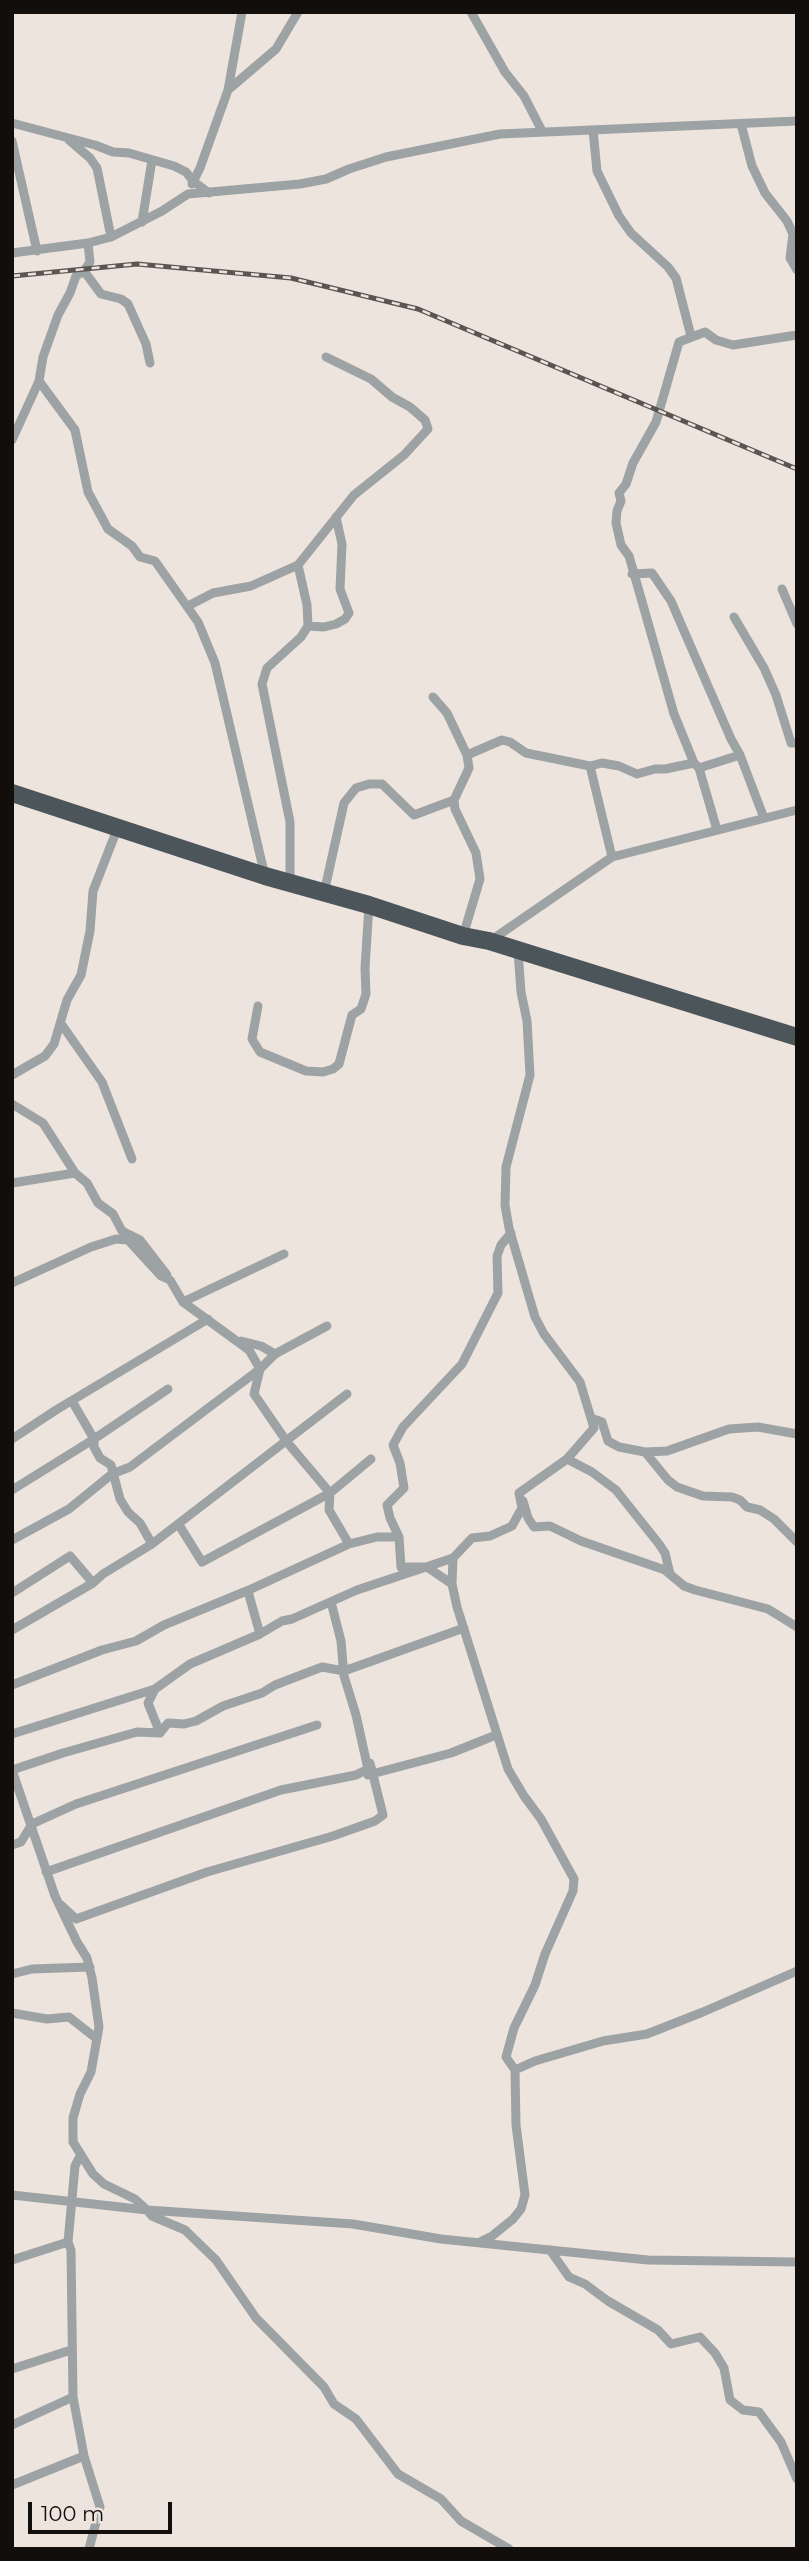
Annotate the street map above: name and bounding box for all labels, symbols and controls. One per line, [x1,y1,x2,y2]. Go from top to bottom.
scale bar [32,2488,175,2532]
text: 100 m [41,2501,104,2526]

